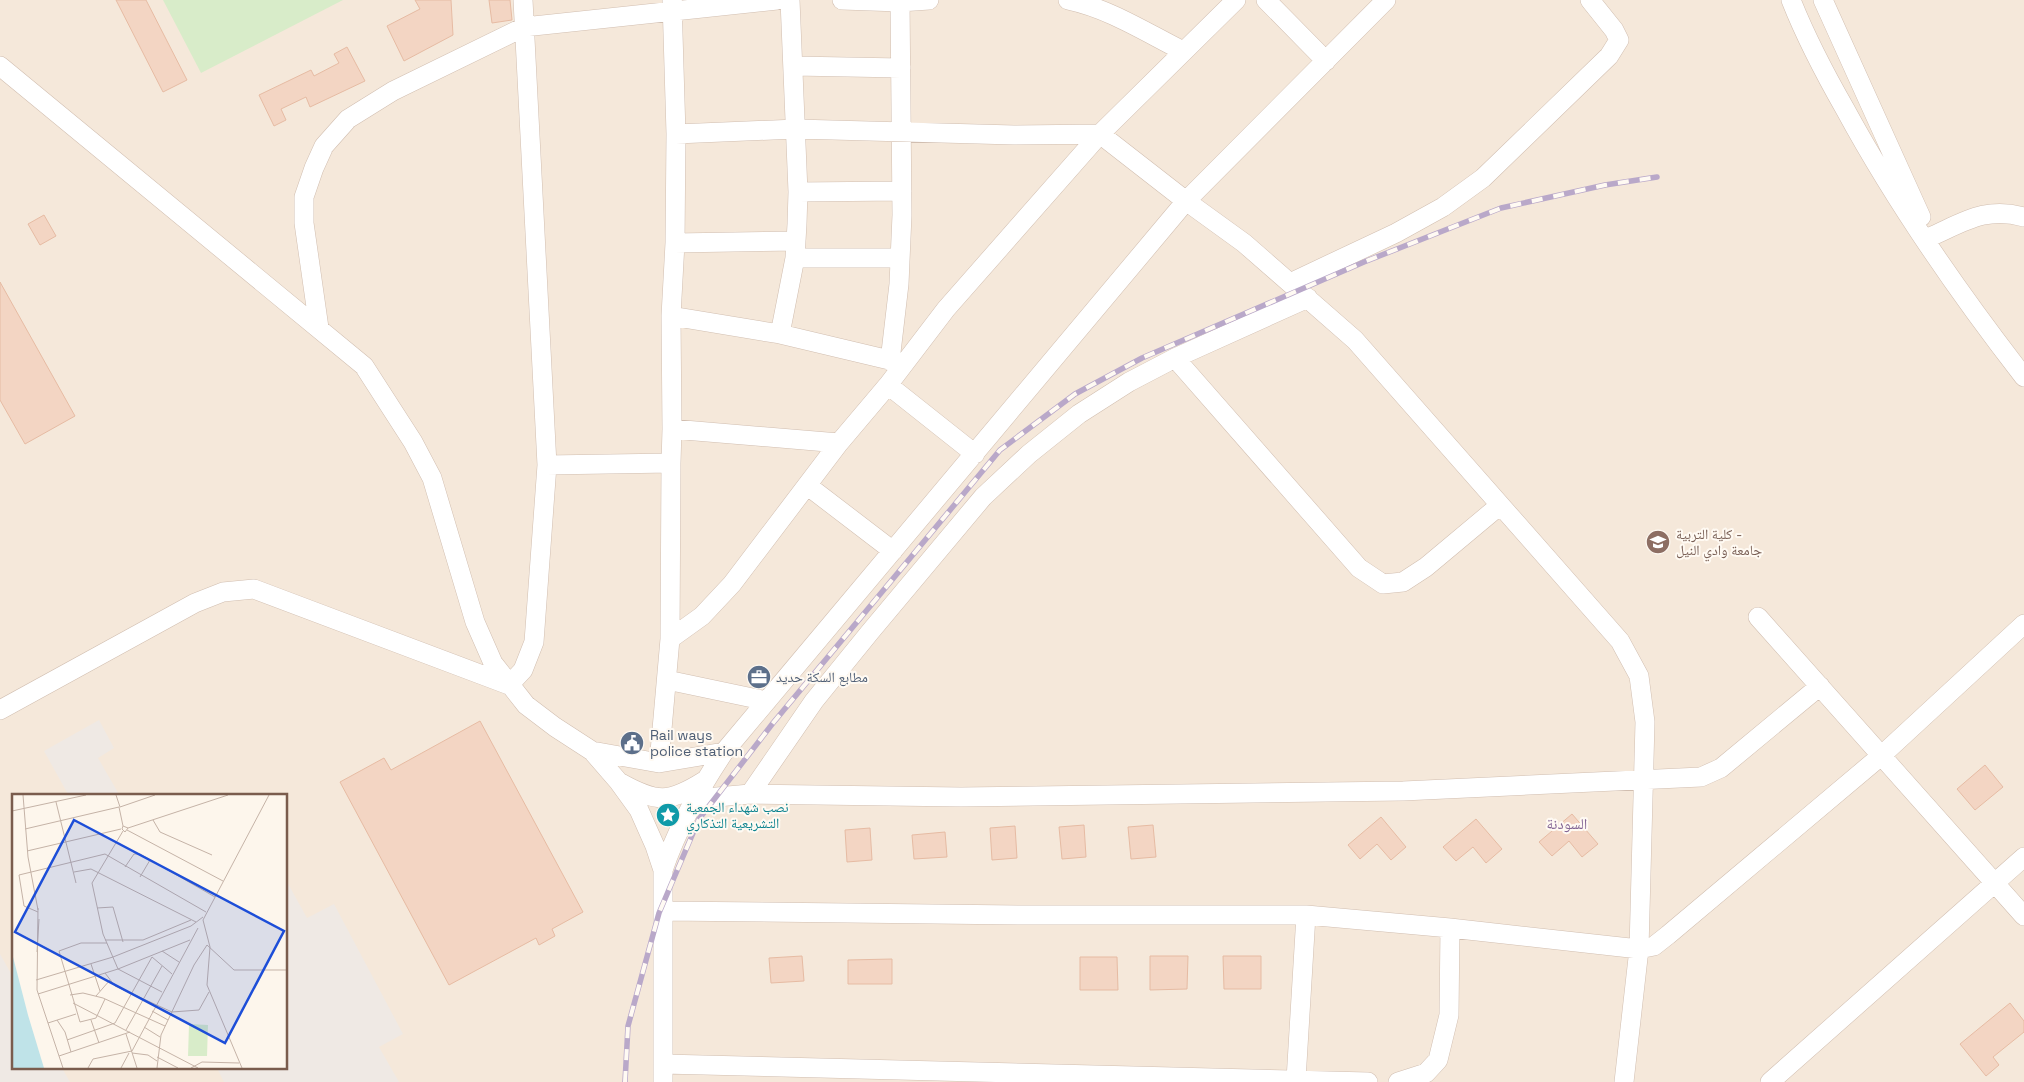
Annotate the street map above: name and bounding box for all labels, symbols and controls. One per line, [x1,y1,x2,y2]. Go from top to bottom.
place label: كلية التربية - جامعة وادي النيل [1676,525,1762,562]
school or university icon: كلية التربية - جامعة وادي النيل [1645,529,1671,555]
office icon: مطابع السكة حديد [746,664,772,690]
place label: مطابع السكة حديد [776,668,868,687]
place label: Rail ways police station [650,726,743,760]
public building icon: Rail ways police station [619,730,645,756]
inset map [12,794,288,1070]
place label: نصب شهداء الجمعية التشريعية التذكاري [686,798,789,835]
place icon: نصب شهداء الجمعية التشريعية التذكاري [655,802,681,828]
district label: السودنة [1547,814,1587,833]

